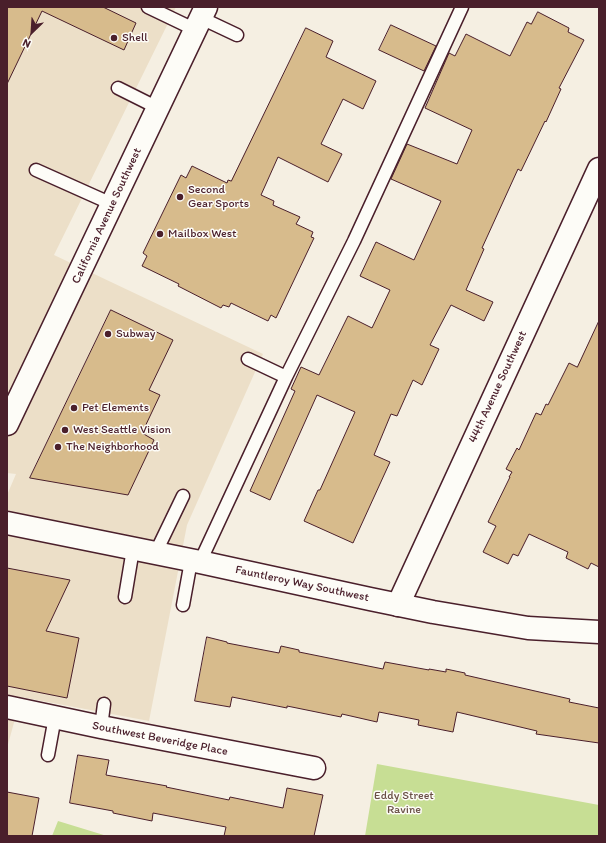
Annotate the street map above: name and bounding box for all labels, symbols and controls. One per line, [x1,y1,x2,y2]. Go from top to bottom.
north arrow [12,12,52,52]
place label: Shell [122,31,148,45]
marker: Shell [109,33,119,43]
text: N [21,36,33,51]
street label: California Avenue Southwest [69,146,145,286]
place label: Second Gear Sports [188,183,249,211]
marker: Second Gear Sports [175,192,185,202]
place label: Mailbox West [168,227,237,241]
marker: Mailbox West [155,229,165,239]
place label: Subway [116,327,155,341]
marker: Subway [103,329,113,339]
street label: 44th Avenue Southwest [466,329,530,445]
place label: Pet Elements [82,401,149,415]
marker: Pet Elements [69,403,79,413]
place label: West Seattle Vision [73,423,171,437]
marker: West Seattle Vision [60,425,70,435]
place label: The Neighborhood [66,440,159,454]
marker: The Neighborhood [53,442,63,452]
street label: Fauntleroy Way Southwest [234,563,370,605]
street label: Southwest Beveridge Place [91,719,229,759]
park label: Eddy Street Ravine [374,789,434,817]

